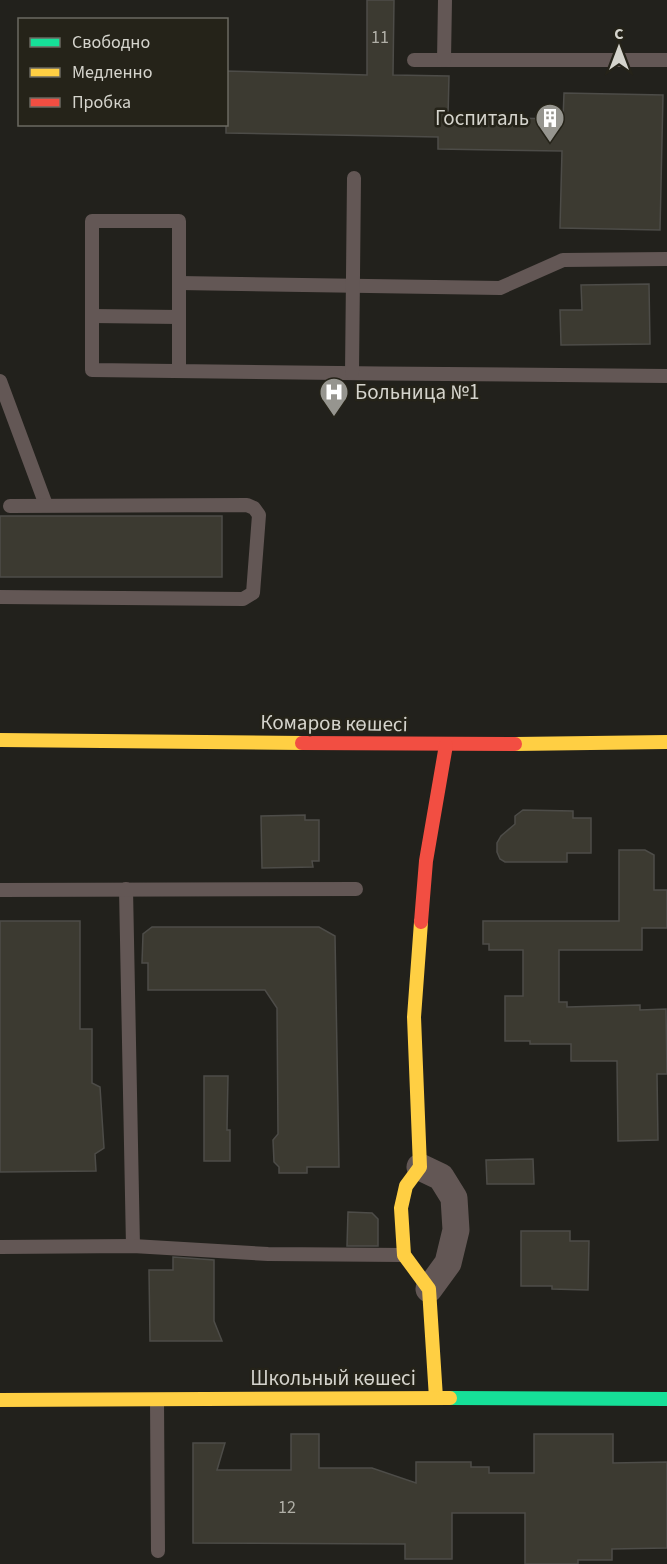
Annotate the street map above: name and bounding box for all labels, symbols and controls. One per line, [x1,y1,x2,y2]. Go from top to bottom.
legend [18,18,228,126]
north arrow [589,18,649,78]
text: С [614,23,624,45]
house number: 11 [371,25,389,50]
text: Свободно [72,30,150,55]
text: Медленно [72,60,152,85]
text: Пробка [72,90,131,115]
building icon: Госпиталь [534,102,566,144]
place label: Госпиталь [435,103,529,133]
hospital icon: Больница №1 [318,376,350,418]
place label: Больница №1 [355,377,479,407]
street label: Комаров көшесі [260,707,408,739]
street label: Школьный көшесі [250,1363,416,1393]
house number: 12 [278,1495,296,1520]

